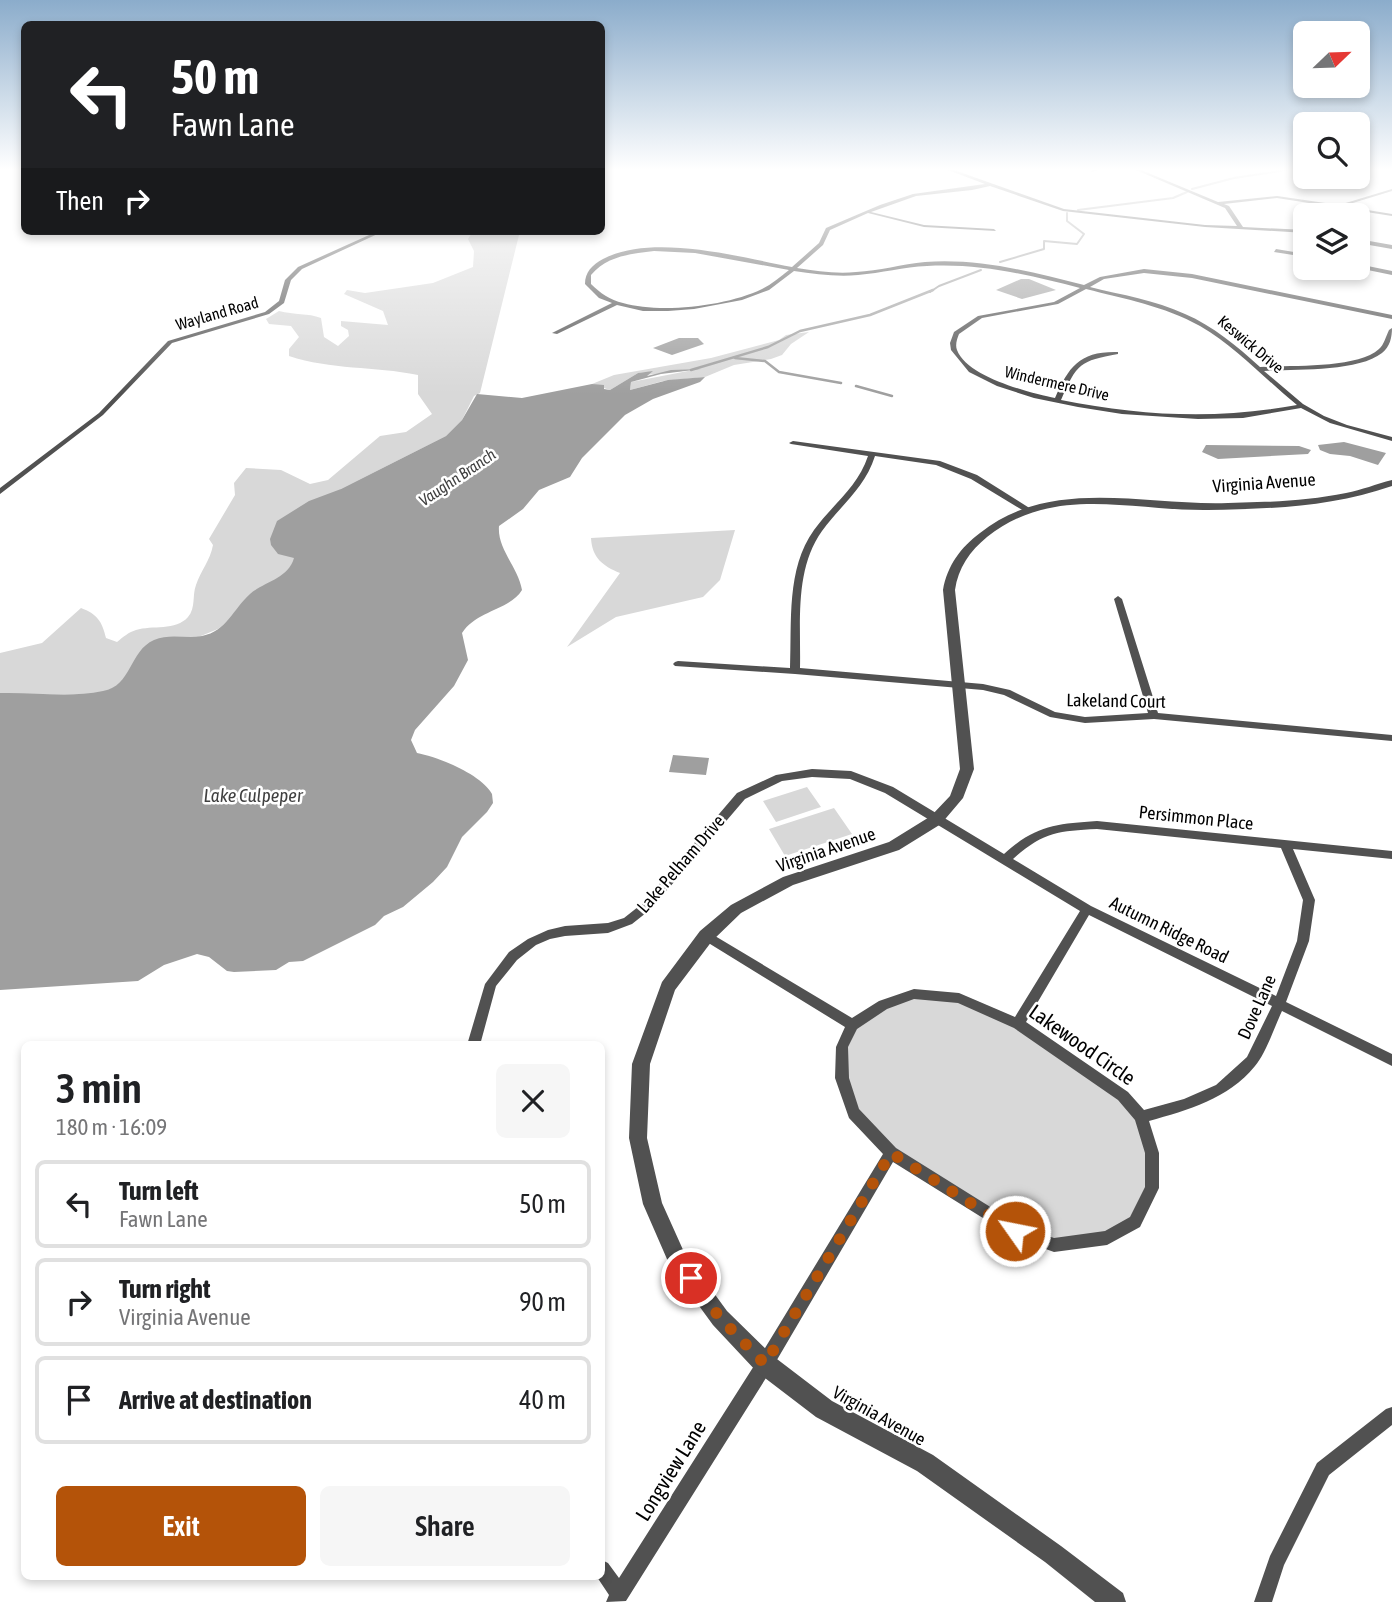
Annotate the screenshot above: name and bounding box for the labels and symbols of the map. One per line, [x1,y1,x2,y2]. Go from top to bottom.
north arrow [1293,21,1370,98]
street label: Wayland Road [174,293,261,334]
street label: Keswick Drive [1215,311,1287,377]
street label: Windermere Drive [1003,362,1111,404]
water label: Vaughn Branch [415,445,499,510]
street label: Virginia Avenue [1212,468,1316,497]
street label: Lakeland Court [1066,689,1166,712]
water label: Lake Culpeper [203,784,304,806]
street label: Persimmon Place [1138,801,1254,834]
street label: Lake Pelham Drive [632,811,729,917]
street label: Virginia Avenue [774,823,878,876]
street label: Autumn Ridge Road [1106,892,1232,967]
street label: Dove Lane [1233,971,1280,1042]
street label: Lakewood Circle [1025,999,1140,1090]
position arrow [978,1194,1052,1268]
pin [661,1248,721,1308]
street label: Virginia Avenue [829,1381,929,1450]
street label: Longview Lane [630,1416,710,1525]

